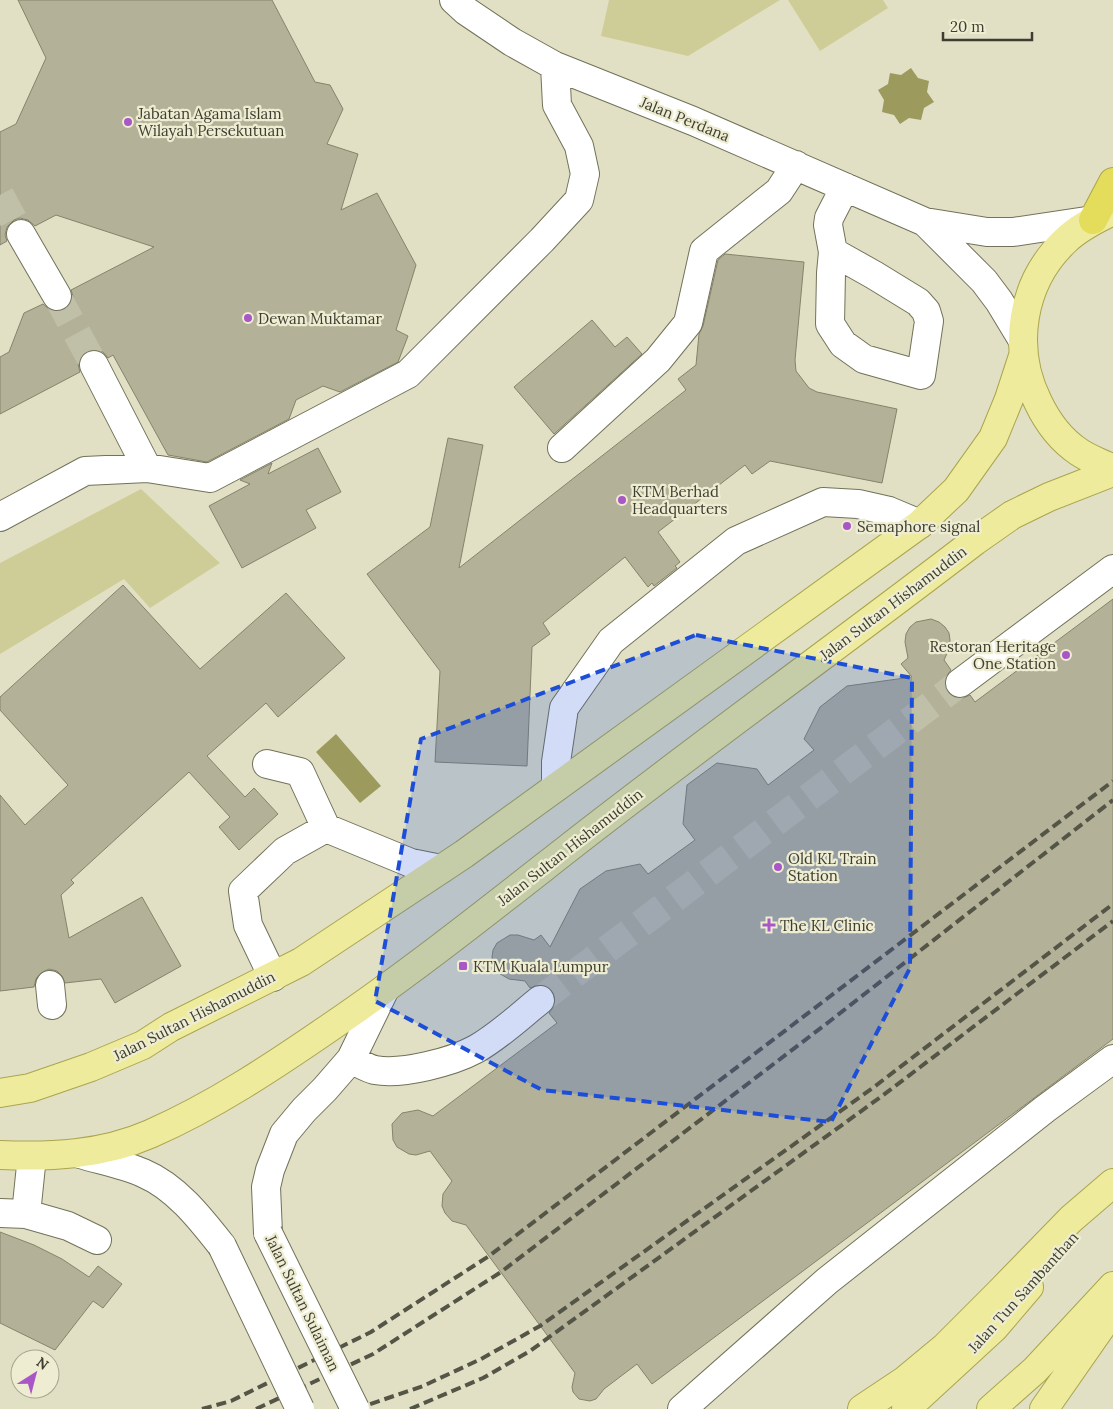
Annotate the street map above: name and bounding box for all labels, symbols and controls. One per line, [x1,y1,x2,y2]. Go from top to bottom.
scale bar [943,10,1032,42]
text: 20 m [950,17,985,36]
street label: Jalan Perdana [636,92,733,146]
place label: Jabatan Agama Islam Wilayah Persekutuan [137,104,284,140]
marker: Jabatan Agama Islam Wilayah Persekutuan [122,116,134,128]
place label: Dewan Muktamar [258,309,382,328]
marker: Dewan Muktamar [242,312,254,324]
place label: KTM Berhad Headquarters [632,482,728,518]
marker: KTM Berhad Headquarters [616,494,628,506]
place label: Semaphore signal [857,517,980,536]
marker: Semaphore signal [841,520,853,532]
street label: Jalan Sultan Hishamuddin [815,542,970,665]
place label: Restoran Heritage One Station [930,637,1056,673]
marker: Restoran Heritage One Station [1060,649,1072,661]
street label: Jalan Sultan Hishamuddin [493,784,646,910]
place label: Old KL Train Station [788,849,877,885]
marker: Old KL Train Station [772,861,784,873]
place label: The KL Clinic [780,916,874,935]
marker: The KL Clinic [762,918,776,932]
place label: KTM Kuala Lumpur [473,957,609,976]
marker: KTM Kuala Lumpur [457,960,469,972]
street label: Jalan Sultan Hishamuddin [109,967,278,1066]
street label: Jalan Tun Sambanthan [963,1228,1082,1357]
street label: Jalan Sultan Sulaiman [261,1231,344,1374]
north arrow [10,1349,60,1399]
text: N [33,1353,52,1374]

